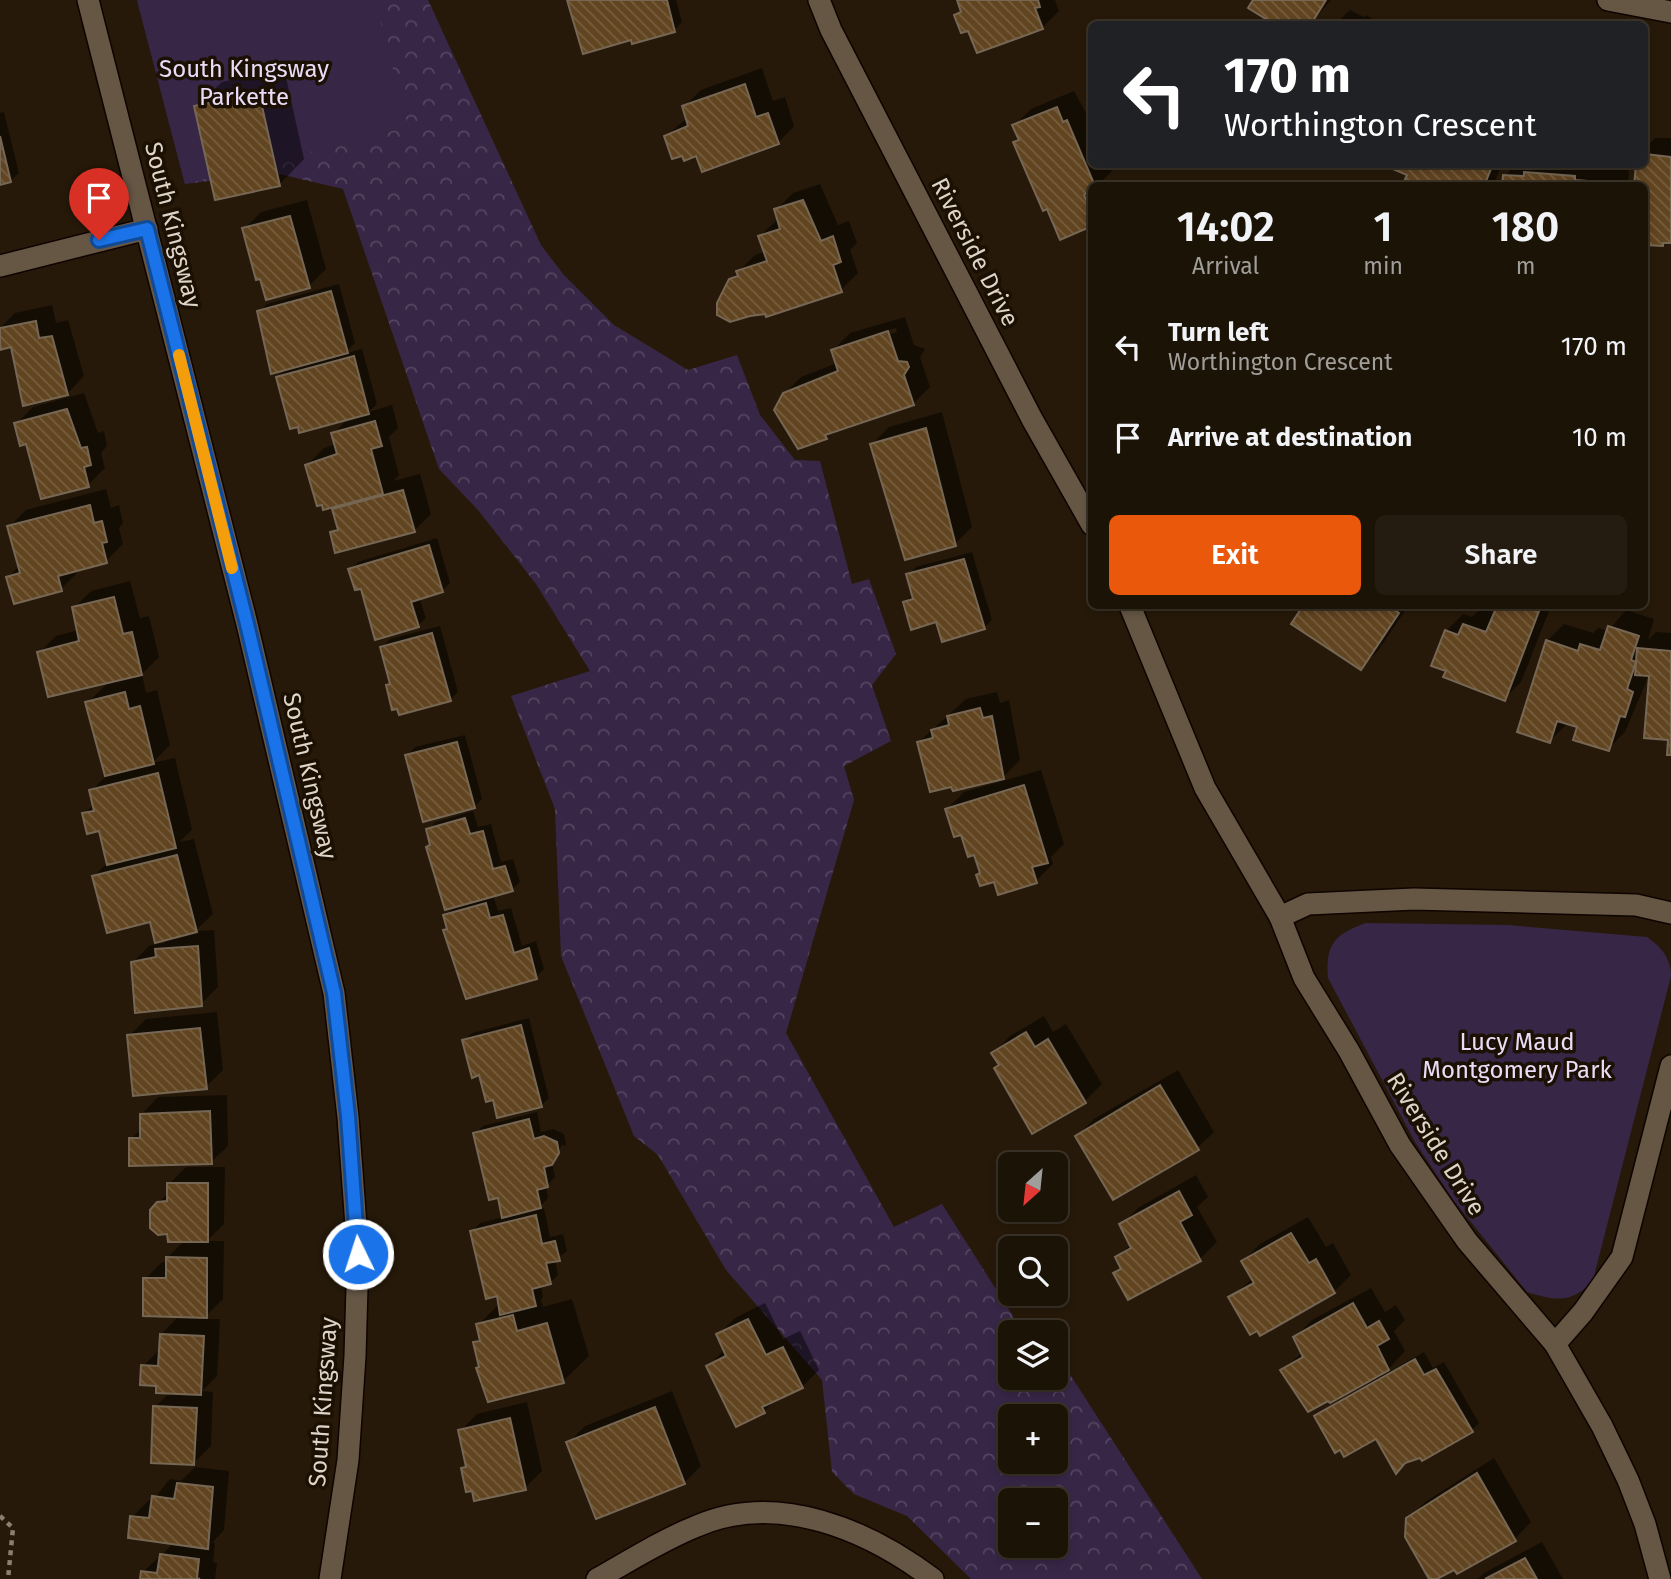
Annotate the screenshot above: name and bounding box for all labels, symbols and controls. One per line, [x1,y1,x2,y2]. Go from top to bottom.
text: 170 m [1224,46,1351,105]
icon: left [1109,49,1200,140]
park label: South Kingsway Parkette [159,55,329,111]
text: Worthington Crescent [1224,106,1536,144]
street label: South Kingsway [139,139,207,311]
pin [69,168,129,240]
street label: Riverside Drive [926,173,1024,331]
icon: arrive [80,179,118,217]
text: 14:02 [1177,202,1275,252]
text: 1 [1374,202,1393,252]
text: 180 [1492,202,1559,252]
text: Arrival [1192,252,1259,280]
text: min [1363,252,1403,280]
text: m [1516,252,1535,280]
text: Turn left [1168,317,1269,348]
icon: left [1109,328,1147,366]
text: 170 m [1561,331,1627,362]
text: Worthington Crescent [1168,348,1393,376]
icon: arrive [1109,419,1147,457]
text: Arrive at destination [1168,422,1412,453]
text: 10 m [1572,422,1627,453]
button: Exit [1109,515,1361,595]
button: Share [1375,515,1627,595]
street label: South Kingsway [277,690,343,862]
park label: Lucy Maud Montgomery Park [1422,1028,1612,1084]
street label: Riverside Drive [1381,1067,1491,1221]
north arrow [998,1152,1068,1222]
map controls [998,1152,1068,1558]
position arrow [321,1217,395,1291]
button: search [998,1236,1068,1306]
street label: South Kingsway [303,1316,343,1488]
button: layers [998,1320,1068,1390]
button: + [998,1404,1068,1474]
button: − [998,1488,1068,1558]

